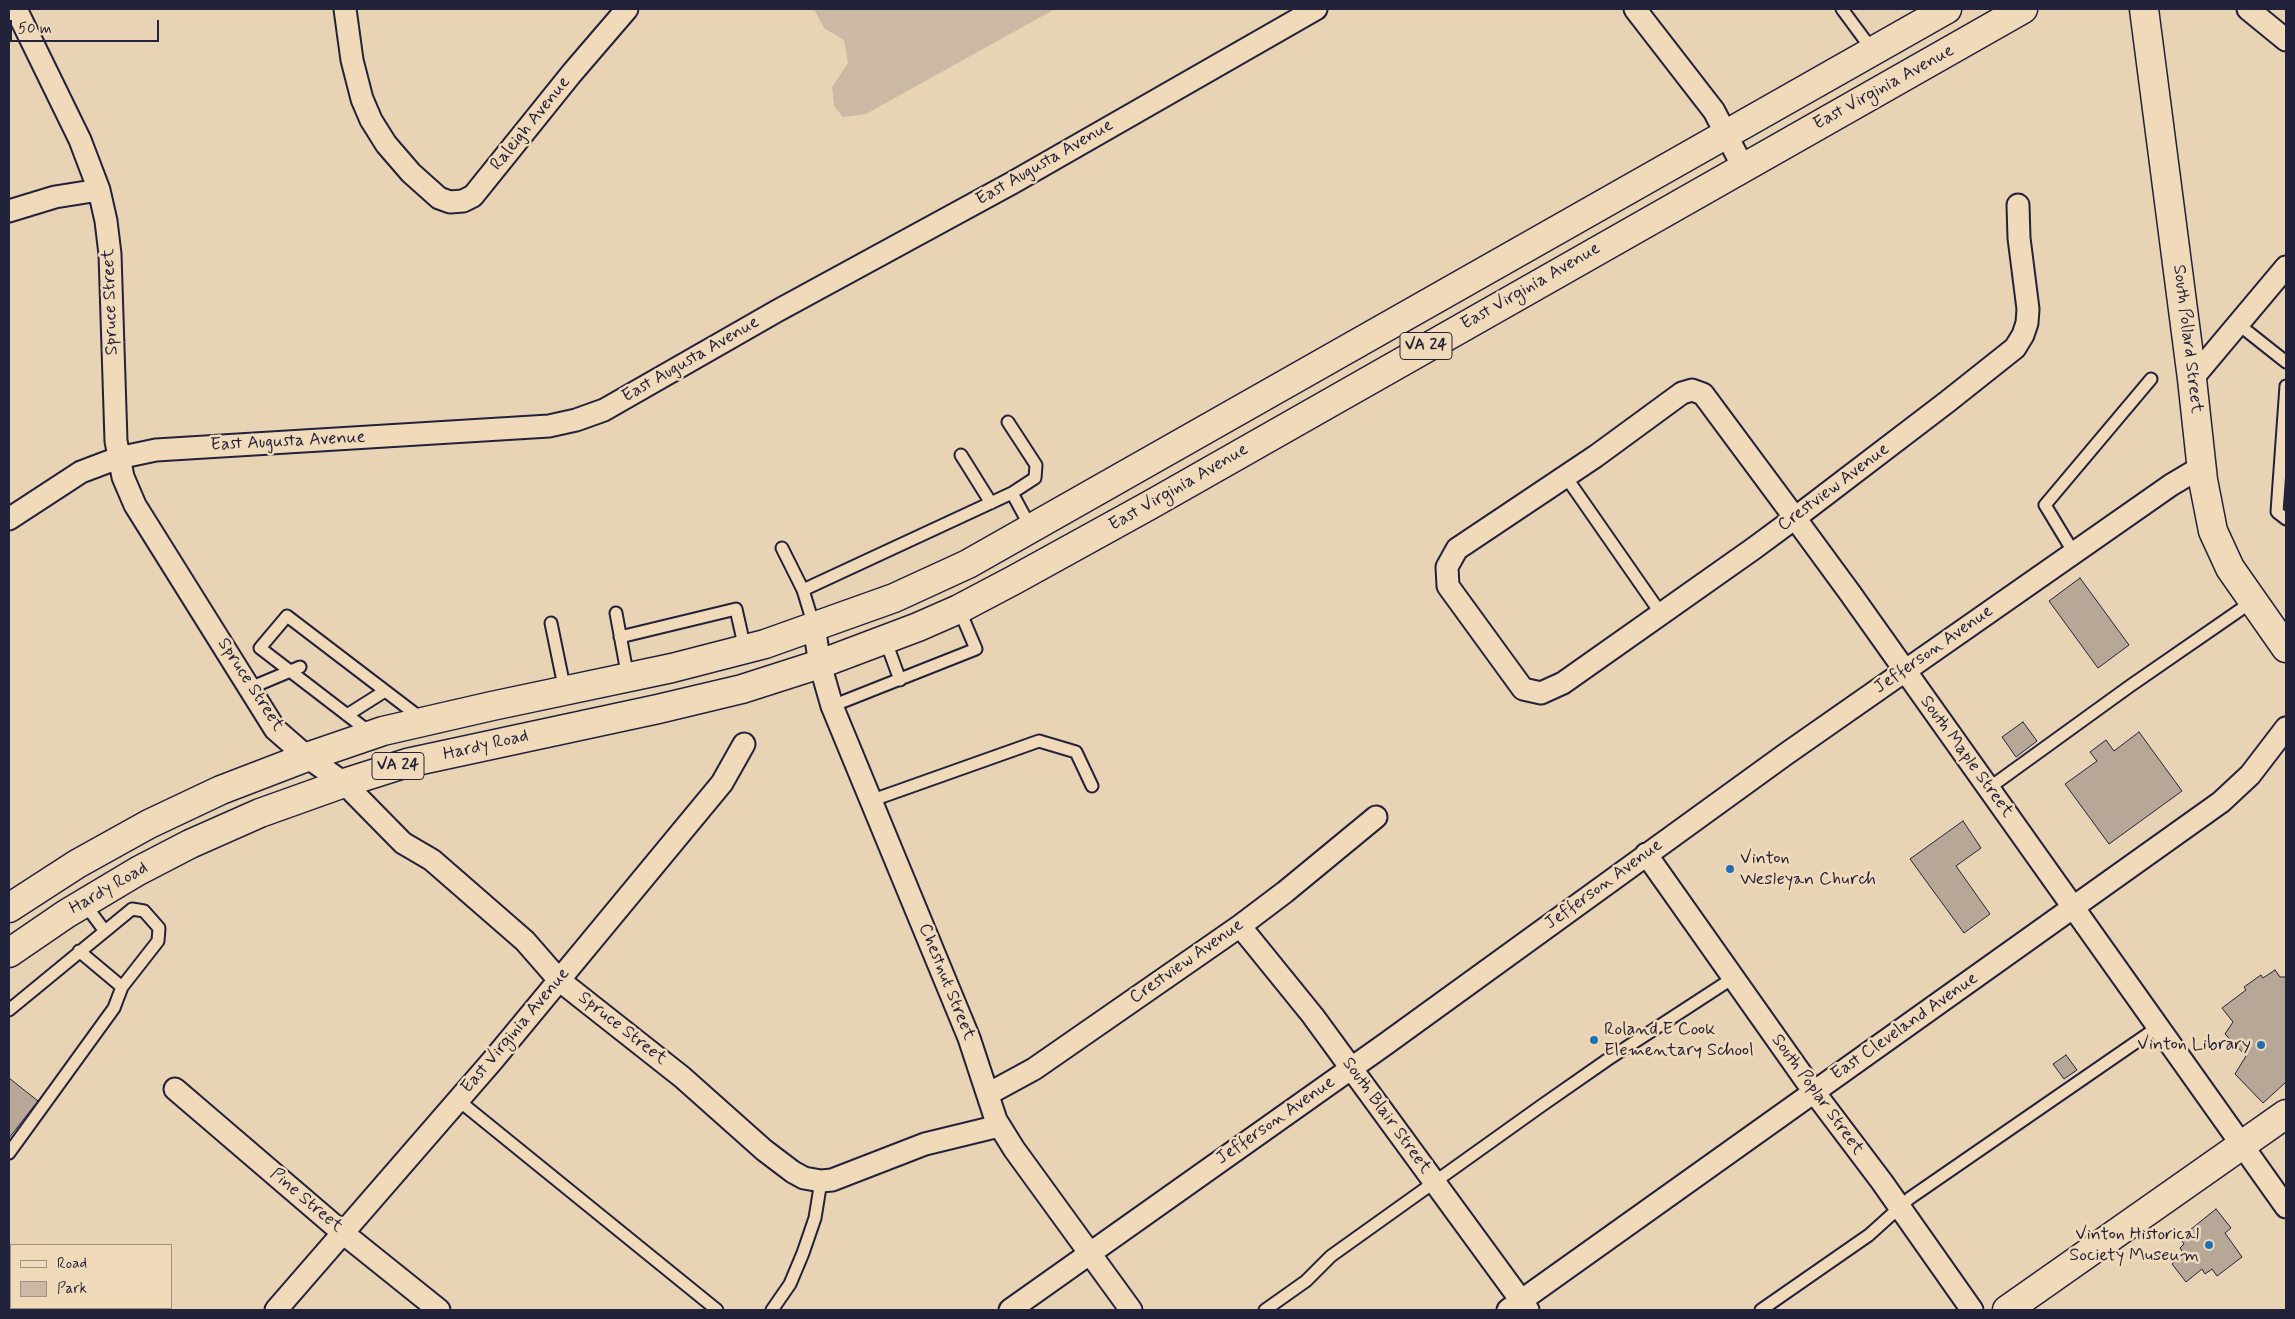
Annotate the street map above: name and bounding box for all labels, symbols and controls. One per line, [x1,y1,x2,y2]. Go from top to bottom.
scale bar [12,10,161,42]
text: 50 m [18,19,52,39]
street label: East Virginia Avenue [1810,40,1958,136]
street label: Raleigh Avenue [486,73,576,175]
street label: East Augusta Avenue [973,115,1117,211]
street label: East Virginia Avenue [1457,238,1605,336]
street label: Spruce Street [98,248,124,356]
street label: South Pollard Street [2167,263,2207,415]
street label: East Augusta Avenue [619,312,763,408]
road number: VA 24 [1400,332,1452,360]
street label: East Augusta Avenue [210,427,366,457]
street label: East Virginia Avenue [1105,439,1253,537]
street label: Crestview Avenue [1774,439,1894,537]
street label: Jefferson Avenue [1870,601,1998,699]
street label: Spruce Street [212,634,288,736]
street label: South Maple Street [1915,692,2017,822]
street label: Hardy Road [441,726,531,766]
road number: VA 24 [372,752,424,779]
street label: Jefferson Avenue [1541,835,1667,935]
place label: Vinton Wesleyan Church [1740,848,1876,891]
street label: Hardy Road [66,858,152,920]
marker: Vinton Wesleyan Church [1724,863,1736,875]
street label: Crestview Avenue [1126,915,1248,1009]
street label: Chestnut Street [913,921,979,1043]
street label: East Virginia Avenue [457,964,575,1098]
street label: East Cleveland Avenue [1827,968,1983,1086]
street label: Spruce Street [573,988,671,1070]
place label: Roland E Cook Elementary School [1604,1019,1754,1062]
street label: South Poplar Street [1766,1030,1868,1160]
marker: Roland E Cook Elementary School [1588,1034,1600,1046]
place label: Vinton Library [2137,1034,2251,1056]
marker: Vinton Library [2255,1039,2267,1051]
street label: South Blair Street [1337,1054,1435,1178]
street label: Jefferson Avenue [1212,1072,1340,1170]
street label: Pine Street [265,1164,347,1238]
place label: Vinton Historical Society Museum [2069,1224,2199,1266]
marker: Vinton Historical Society Museum [2203,1239,2215,1251]
legend [10,1244,172,1309]
text: Road [57,1254,87,1274]
text: Park [57,1279,87,1299]

